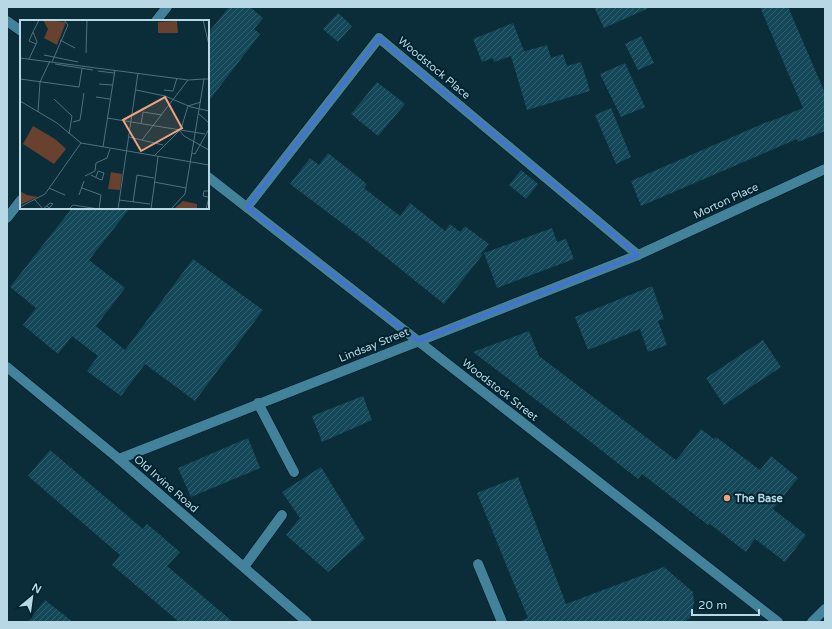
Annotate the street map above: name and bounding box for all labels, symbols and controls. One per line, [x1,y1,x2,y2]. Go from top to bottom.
inset map [20,20,209,209]
street label: Woodstock Place [395,34,473,102]
street label: Morton Place [692,180,760,222]
street label: Lindsay Street [337,325,411,365]
street label: Woodstock Street [459,356,541,424]
street label: Old Irvine Road [131,453,201,515]
place label: The Base [734,492,784,505]
marker: The Base [722,493,732,503]
north arrow [12,577,52,617]
text: N [30,581,44,597]
scale bar [692,591,759,617]
text: 20 m [698,598,727,612]

